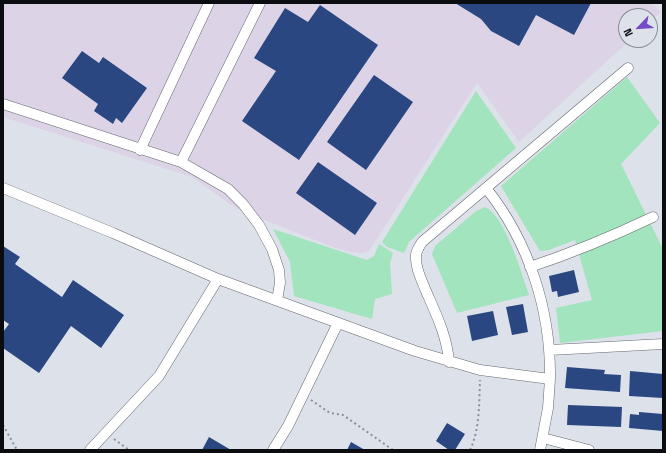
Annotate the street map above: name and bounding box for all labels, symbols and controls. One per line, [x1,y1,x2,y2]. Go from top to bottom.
north arrow [618,8,658,48]
text: N [620,26,636,39]

